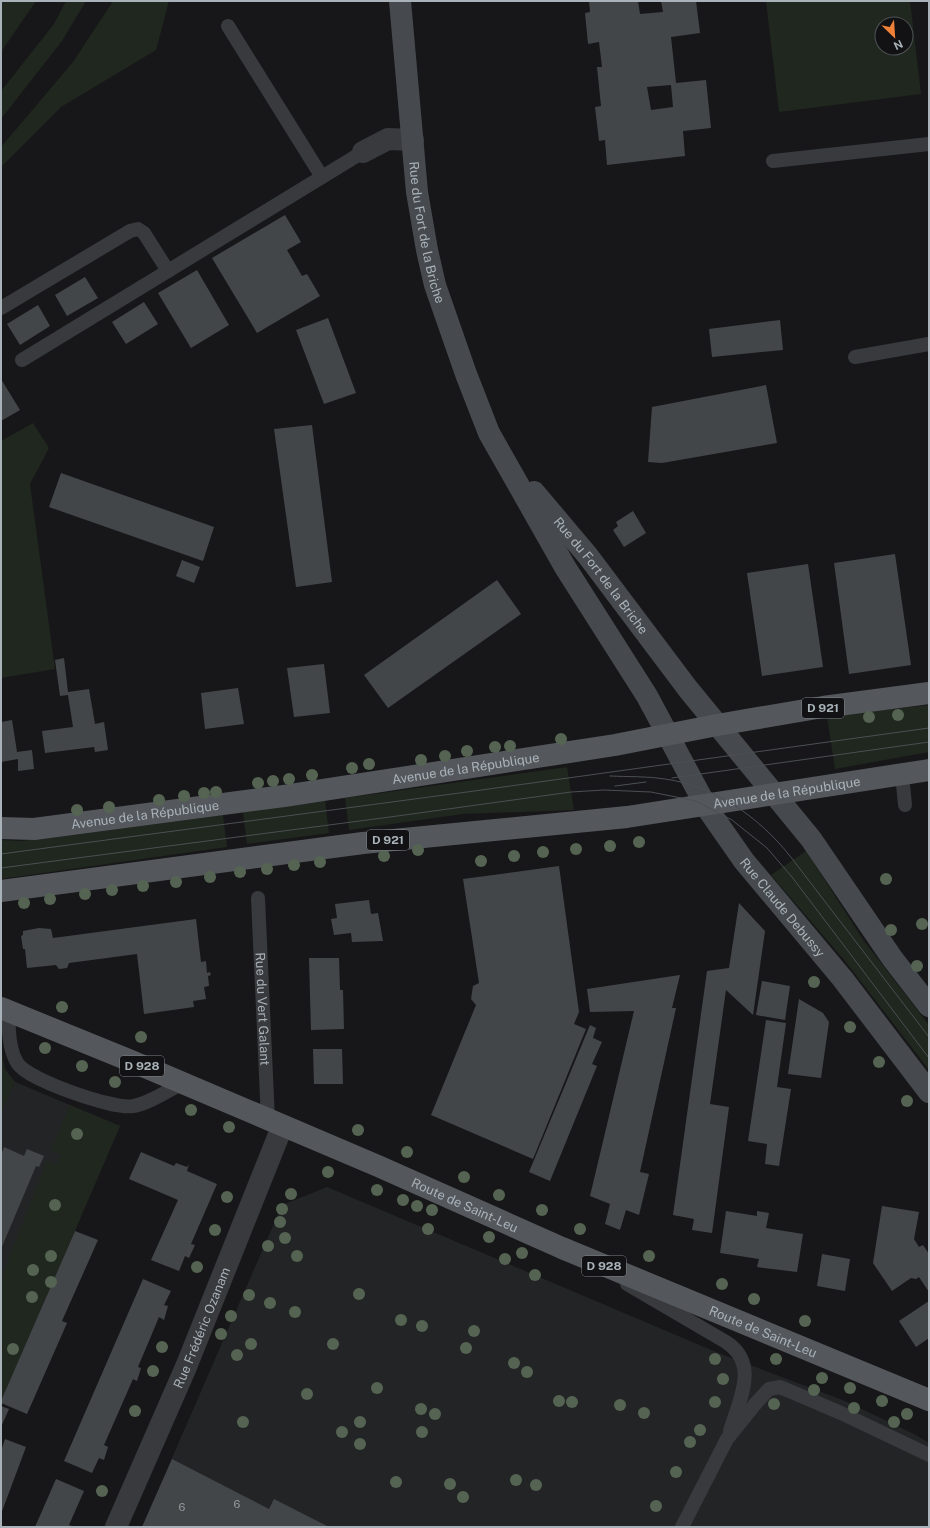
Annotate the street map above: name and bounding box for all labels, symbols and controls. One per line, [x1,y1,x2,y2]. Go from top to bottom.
north arrow [874,16,914,56]
text: N [892,38,905,52]
street label: Rue du Fort de la Briche [406,161,448,305]
street label: Rue du Fort de la Briche [550,514,651,637]
road number: D 921 [802,698,844,718]
street label: Avenue de la République [391,750,540,787]
street label: Avenue de la République [712,774,861,812]
street label: Avenue de la République [70,798,220,832]
road number: D 921 [367,830,409,850]
street label: Rue Claude Debussy [737,855,828,960]
street label: Rue du Vert Galant [252,952,273,1066]
road number: D 928 [120,1056,164,1076]
street label: Route de Saint-Leu [409,1175,520,1235]
road number: D 928 [582,1256,626,1276]
street label: Rue Frédéric Ozanam [171,1265,233,1391]
street label: Route de Saint-Leu [707,1303,819,1361]
house number: 6 [234,1498,241,1510]
house number: 6 [179,1501,186,1513]

